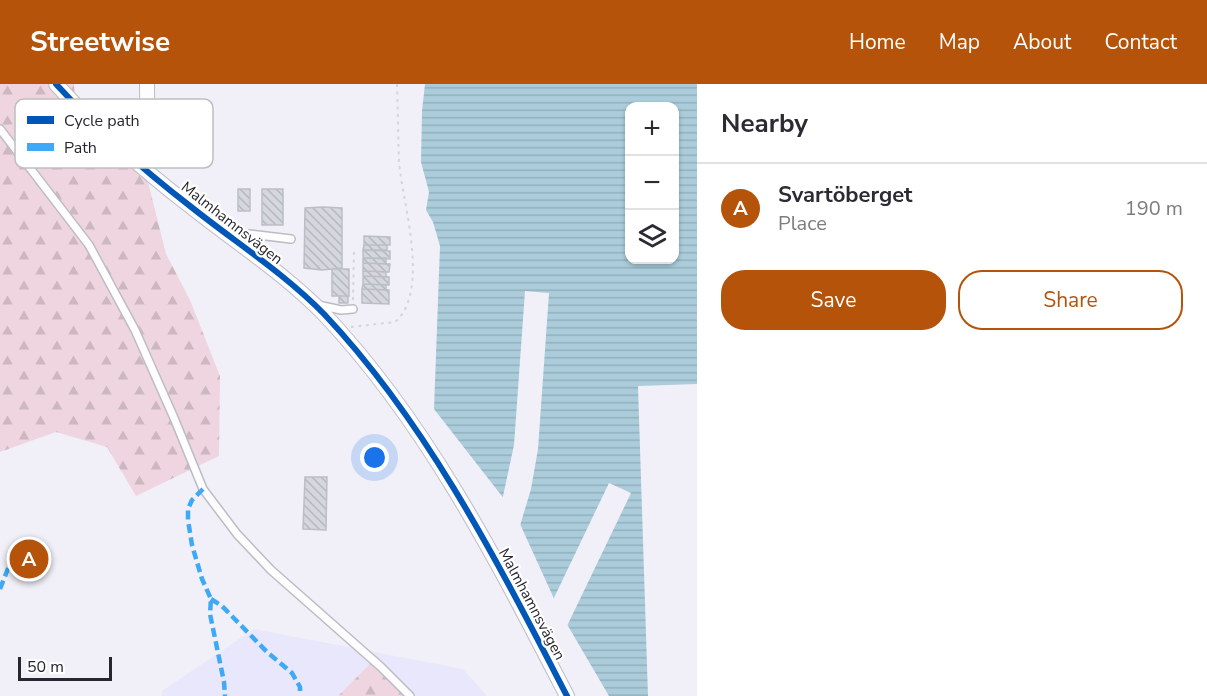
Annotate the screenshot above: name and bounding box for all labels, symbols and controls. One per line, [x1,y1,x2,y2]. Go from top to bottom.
text: Streetwise [30,23,170,61]
text: Home [849,28,906,56]
text: Map [939,28,980,56]
text: About [1013,28,1071,56]
text: Contact [1104,28,1177,56]
legend [15,99,213,168]
map controls [625,102,679,264]
button: + [625,102,679,156]
text: Nearby [721,106,808,141]
text: Cycle path [64,110,140,132]
text: Path [64,137,97,159]
button: − [625,156,679,210]
street label: Malmhamnsvägen [177,177,287,269]
text: Svartöberget [778,180,913,210]
text: A [733,195,748,222]
text: 190 m [1125,195,1183,222]
button: layers [625,210,679,264]
text: Place [778,210,827,237]
button: Save [721,270,946,330]
button: Share [958,270,1183,330]
your location [360,443,389,472]
pin: A [9,536,48,582]
street label: Malmhamnsvägen [494,545,570,663]
scale bar [18,654,112,682]
text: 50 m [27,656,64,678]

